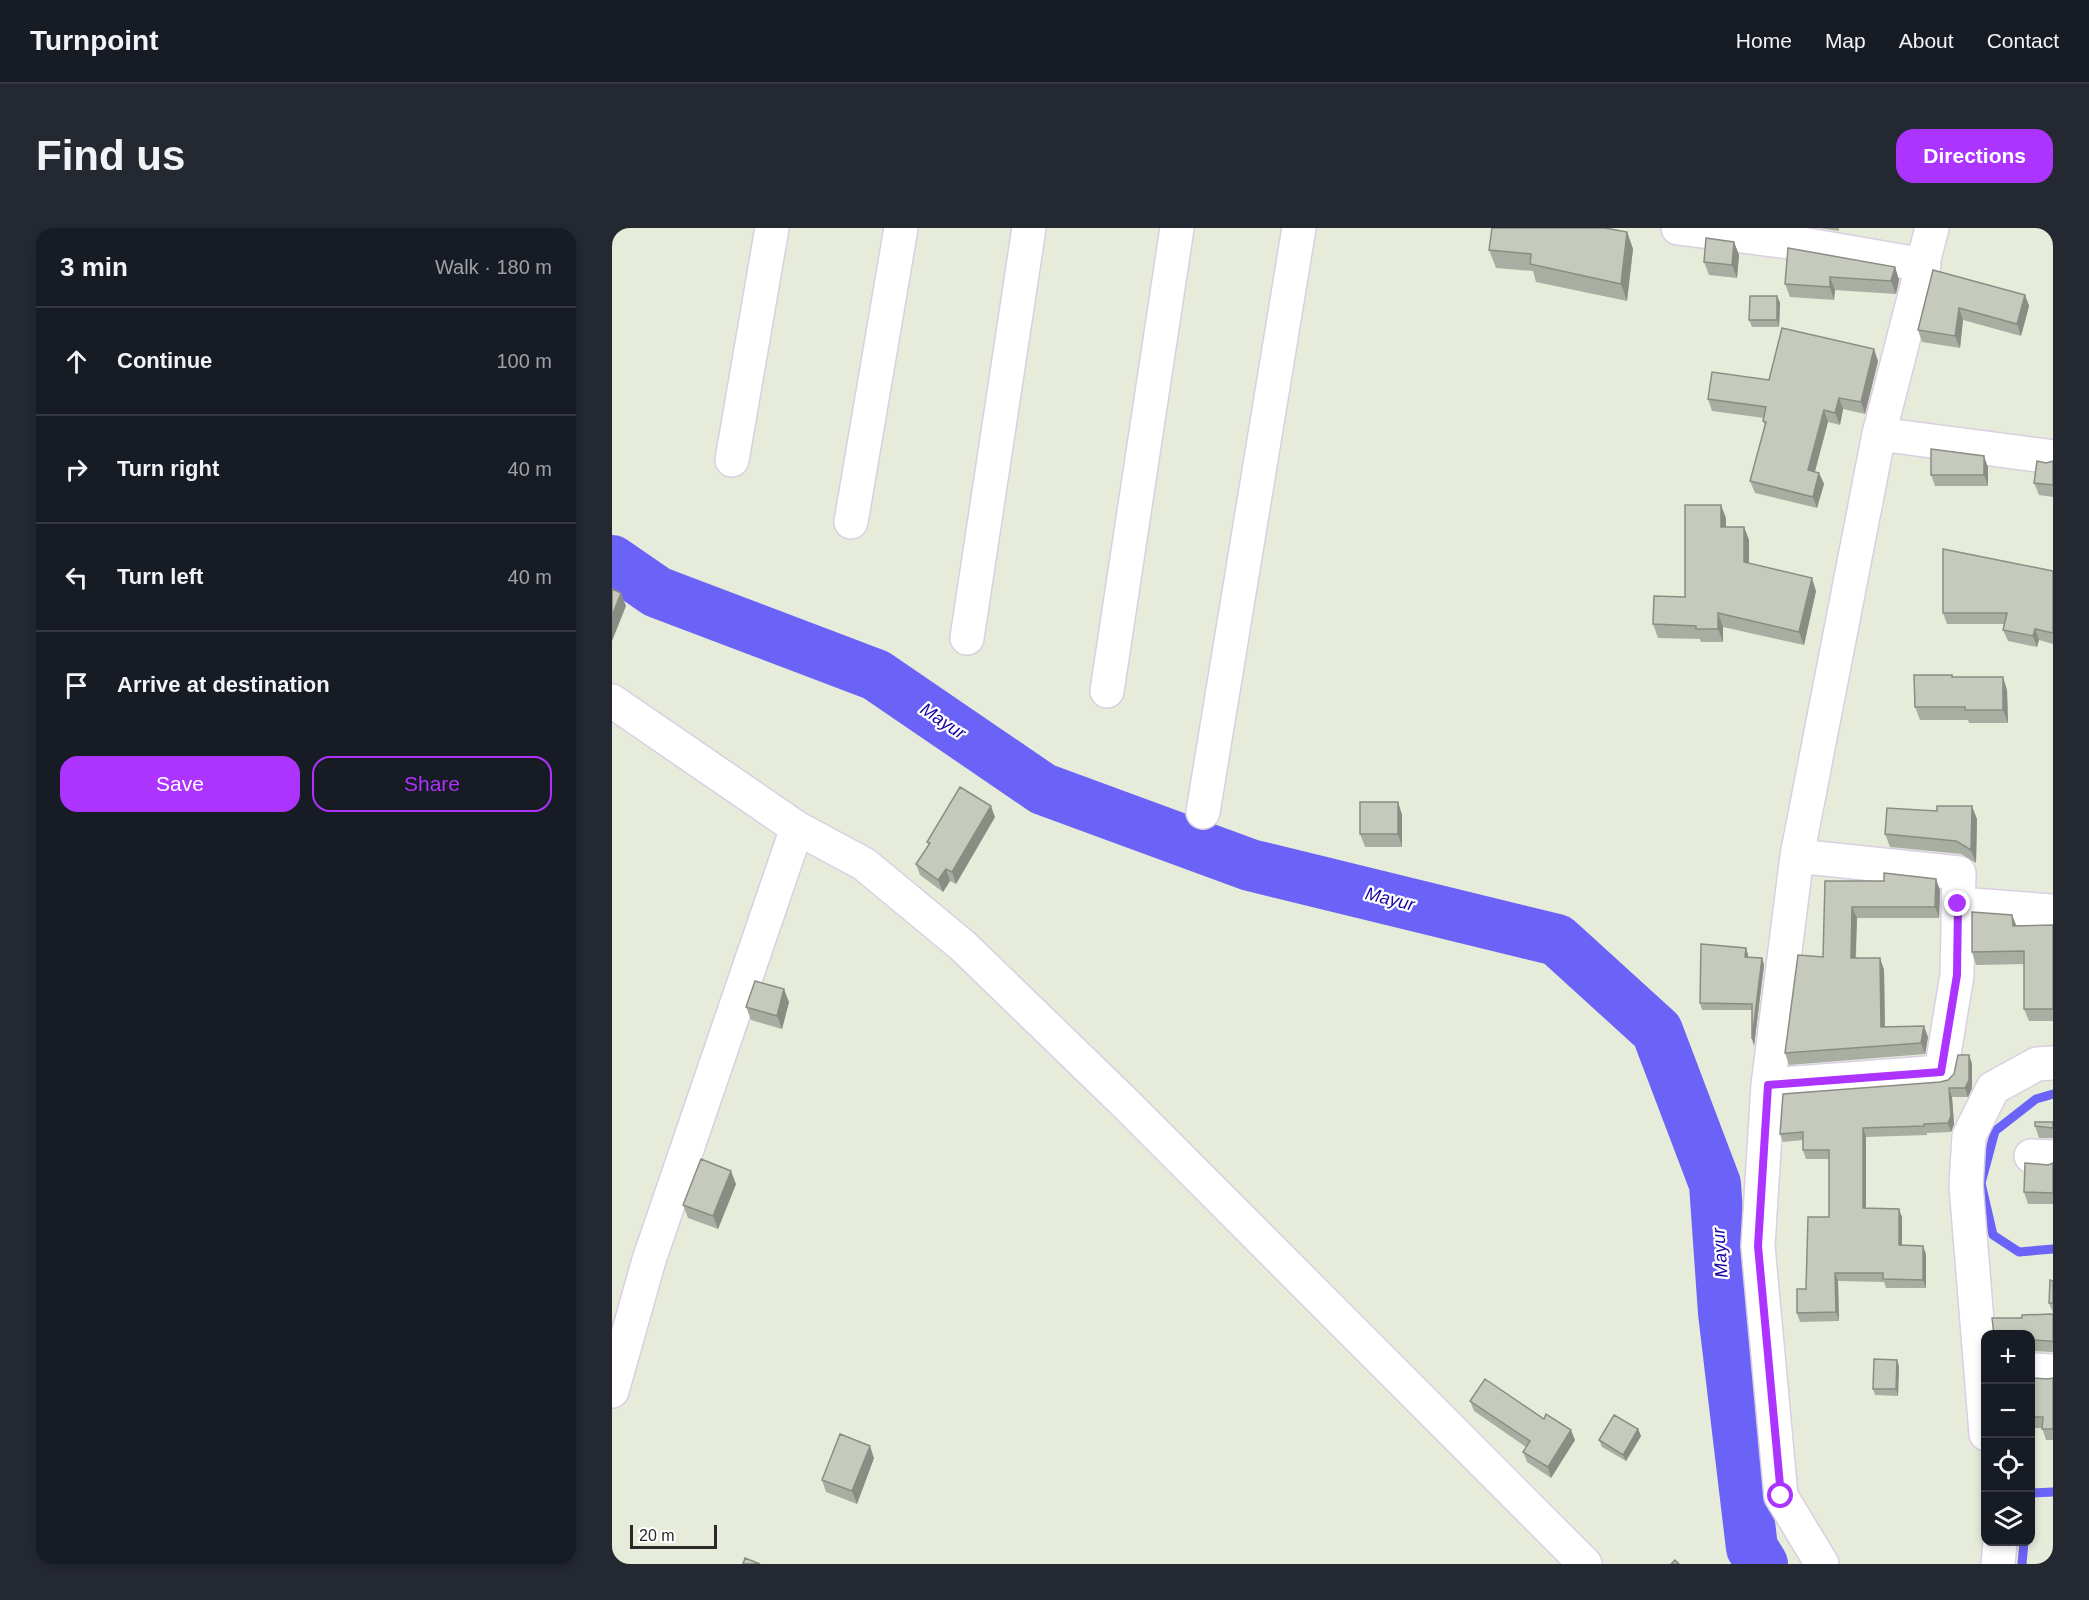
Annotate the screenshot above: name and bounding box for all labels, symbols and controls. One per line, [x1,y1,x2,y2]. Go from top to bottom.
text: Turnpoint [30,25,159,56]
text: Home [1736,29,1792,52]
text: Map [1825,29,1866,52]
text: About [1899,29,1954,52]
text: Contact [1987,29,2059,52]
button: Directions [1896,129,2053,183]
text: Find us [36,132,185,179]
text: 3 min [60,252,128,282]
text: Walk · 180 m [435,256,552,278]
icon: ahead [60,345,93,378]
text: Continue [117,348,212,373]
text: 100 m [496,350,552,372]
icon: right [60,453,93,486]
text: Turn right [117,456,219,481]
text: 40 m [508,458,552,480]
icon: left [60,561,93,594]
text: Turn left [117,564,203,589]
text: 40 m [508,566,552,588]
icon: arrive [60,669,93,702]
text: Arrive at destination [117,672,330,697]
water label: Mayur [917,699,970,744]
button: Save [60,756,300,812]
button: Share [312,756,552,812]
water label: Mayur [1363,883,1418,915]
route end [1944,890,1970,916]
water label: Mayur [1708,1226,1732,1279]
map controls [1981,1330,2035,1546]
button: + [1981,1330,2035,1384]
button: − [1981,1384,2035,1438]
button: locate [1981,1438,2035,1492]
route start [1767,1482,1793,1508]
button: layers [1981,1492,2035,1546]
scale bar [630,1522,717,1550]
text: 20 m [639,1527,675,1544]

